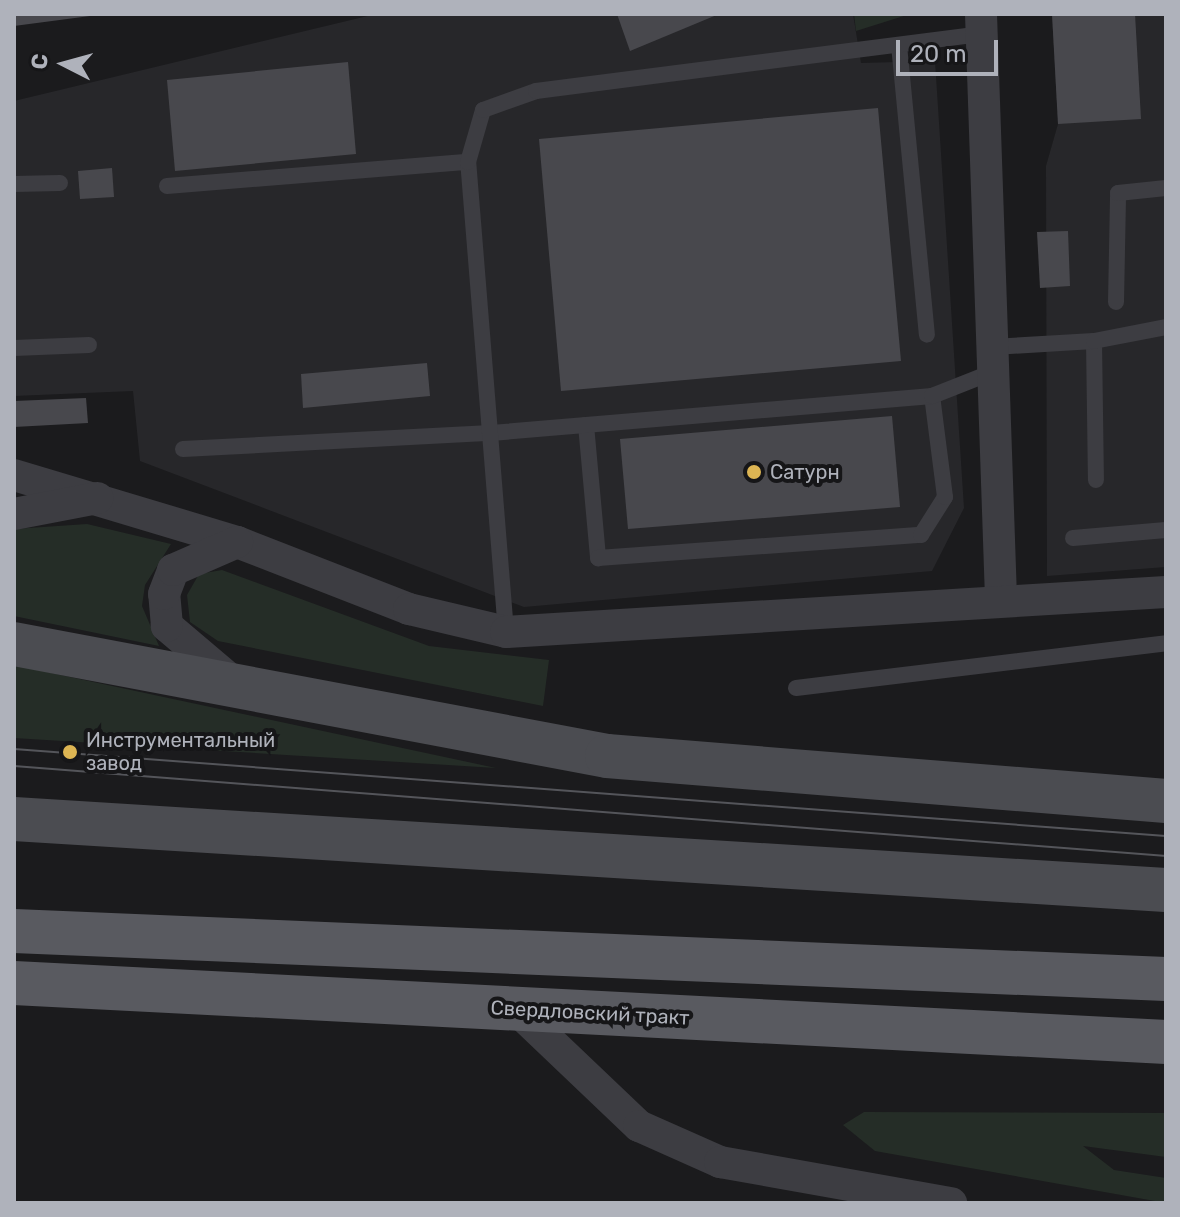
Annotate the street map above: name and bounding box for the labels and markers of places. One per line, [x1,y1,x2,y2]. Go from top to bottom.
place label: Сатурн [770,460,840,484]
marker: Сатурн [745,463,763,481]
place label: Инструментальный завод [86,728,275,775]
marker: Инструментальный завод [61,743,79,761]

